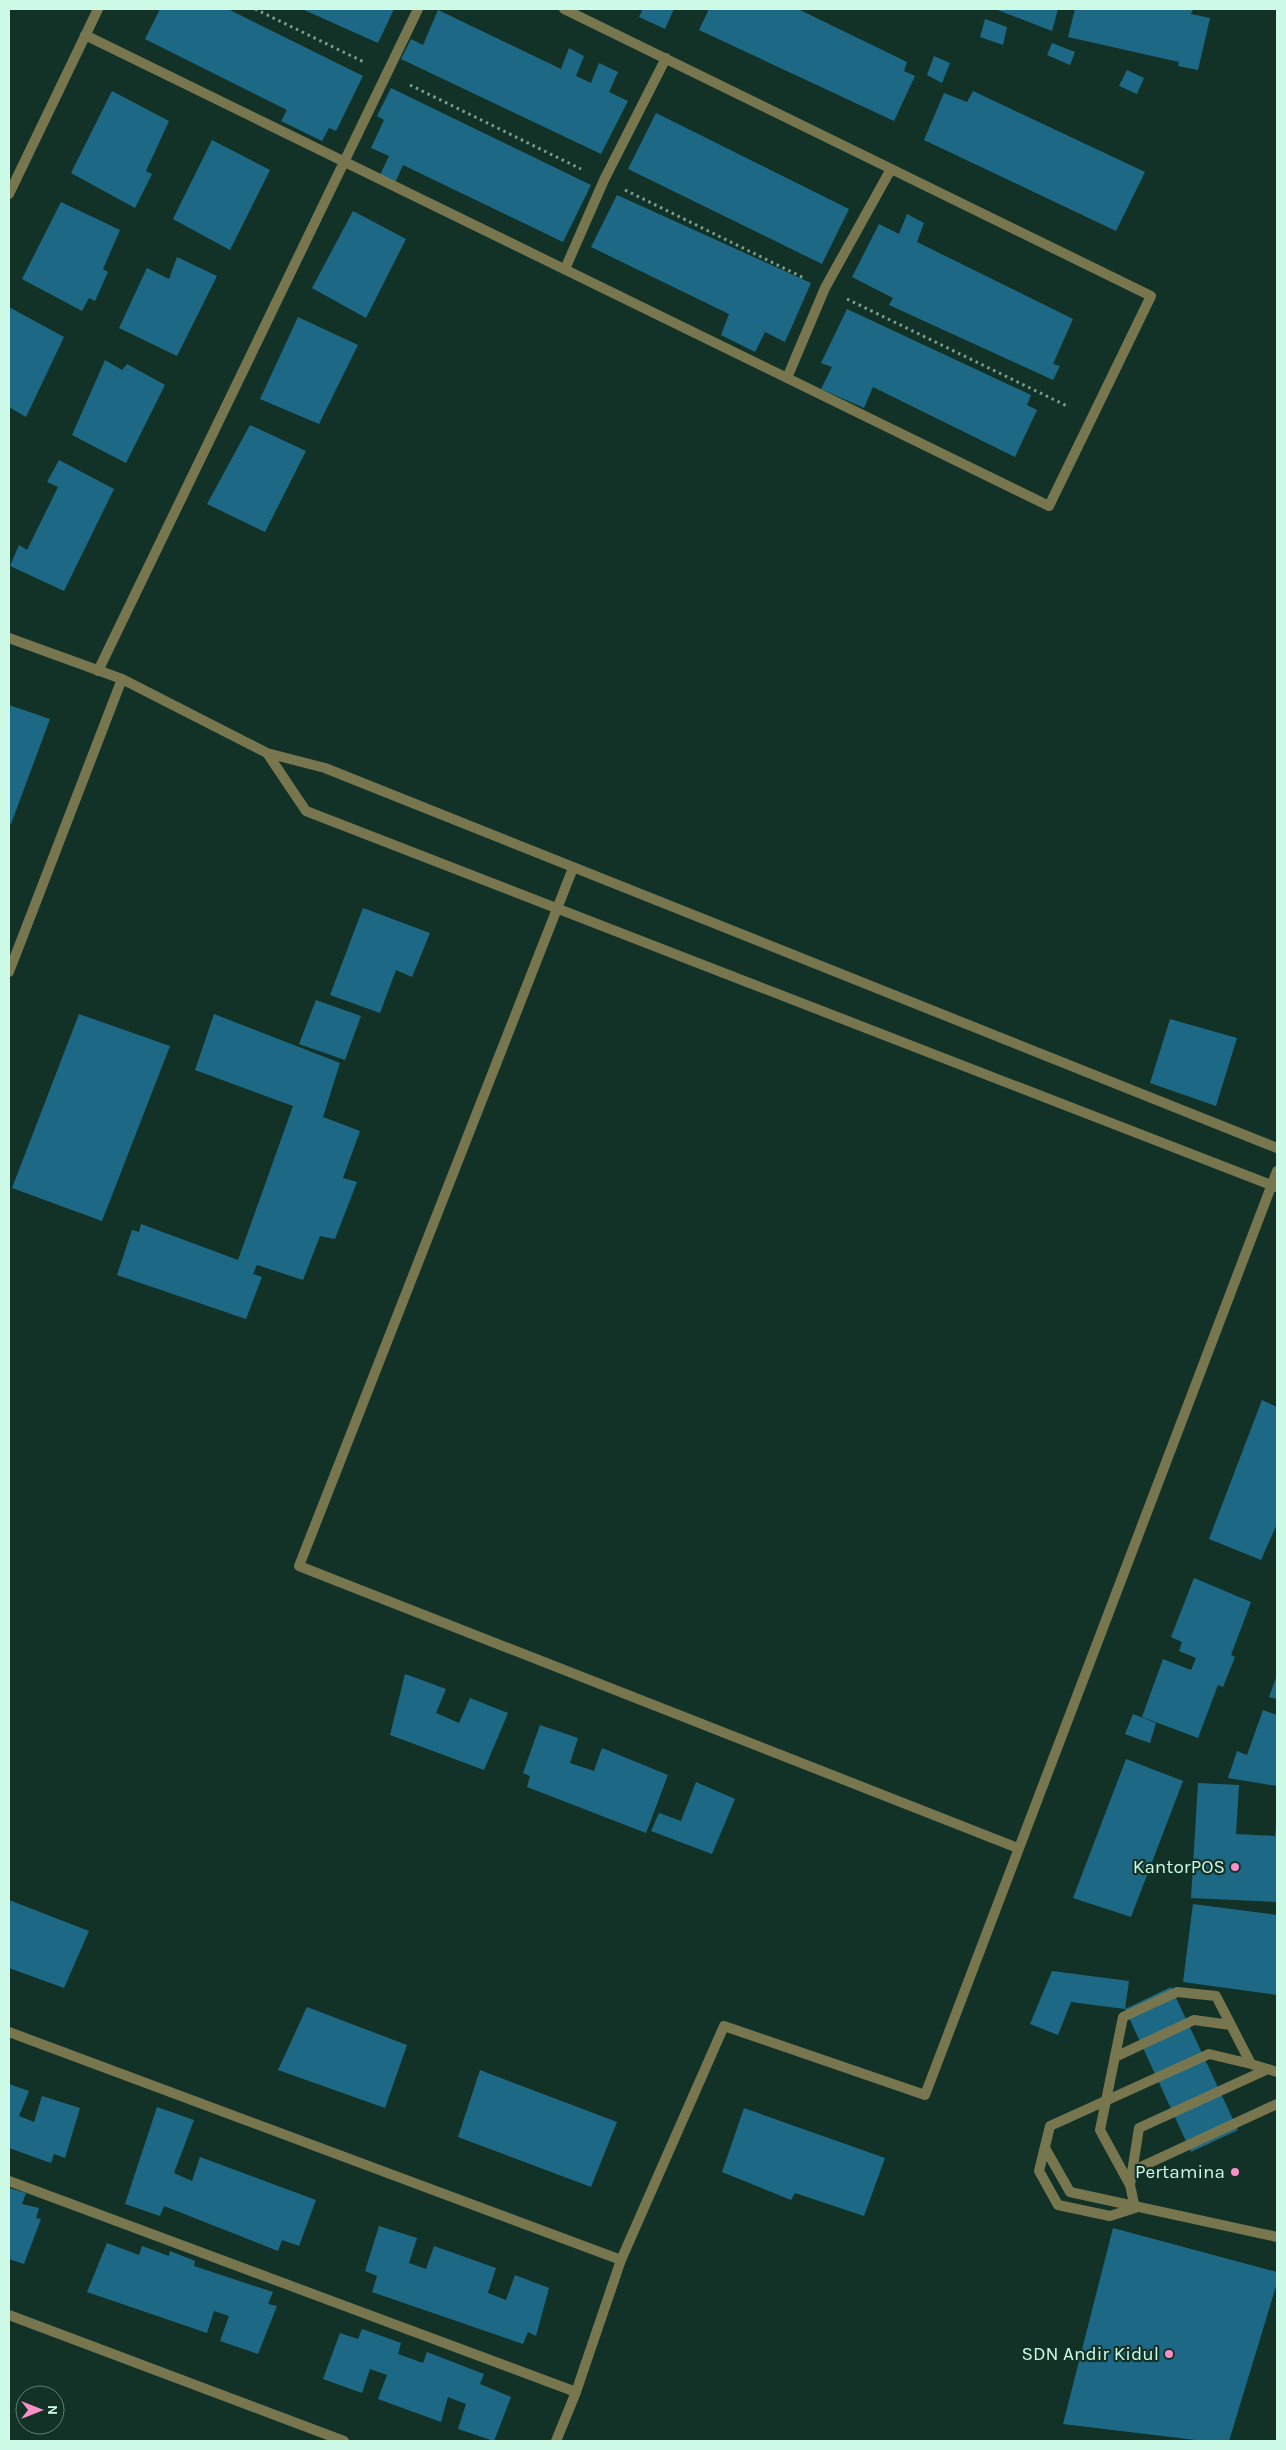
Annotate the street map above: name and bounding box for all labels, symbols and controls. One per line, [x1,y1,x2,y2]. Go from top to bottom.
place label: KantorPOS [1133,1856,1225,1878]
marker: KantorPOS [1229,1861,1241,1873]
place label: Pertamina [1135,2161,1225,2183]
marker: Pertamina [1229,2166,1241,2178]
place label: SDN Andir Kidul [1021,2343,1159,2365]
marker: SDN Andir Kidul [1163,2348,1175,2360]
north arrow [15,2385,65,2435]
text: N [44,2405,61,2415]

